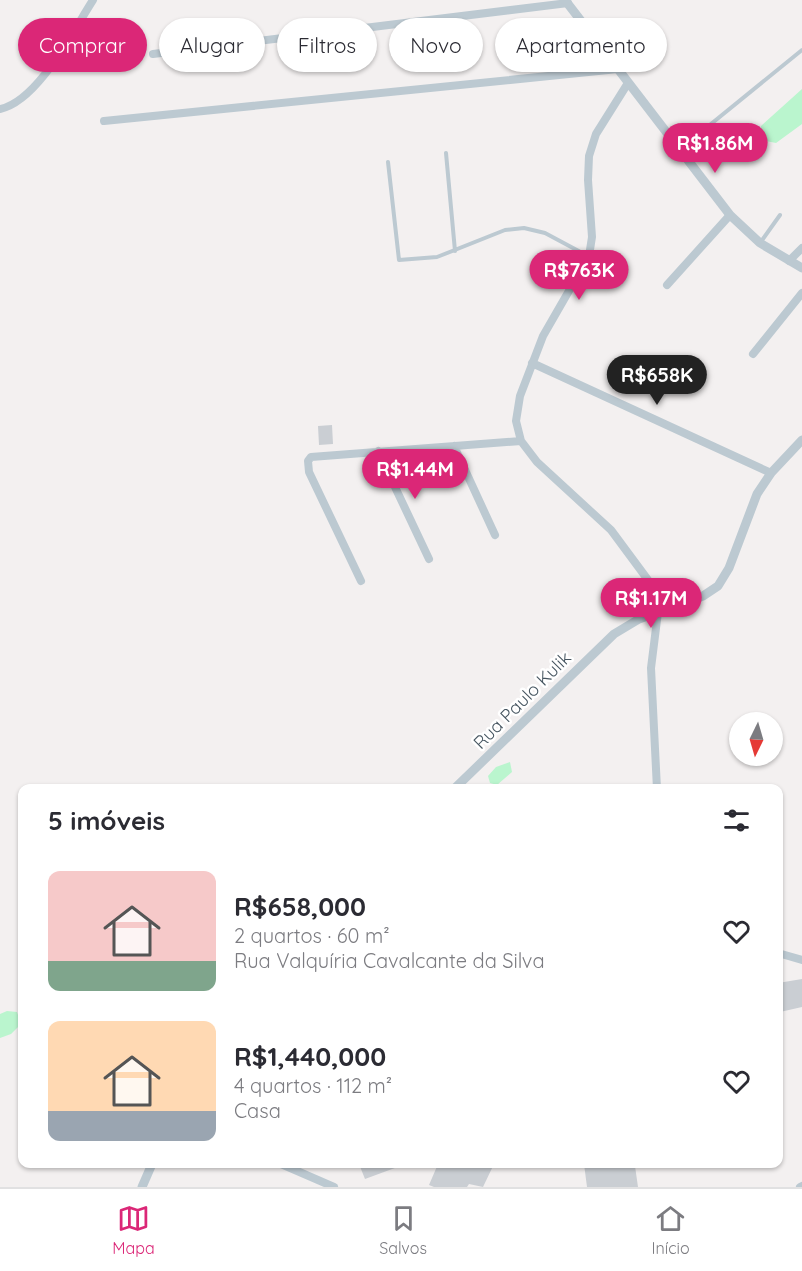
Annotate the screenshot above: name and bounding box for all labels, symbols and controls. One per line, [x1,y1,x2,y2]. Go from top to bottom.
chip: Comprar [18,18,147,72]
chip: Alugar [159,18,265,72]
chip: Filtros [277,18,377,72]
chip: Novo [389,18,483,72]
chip: Apartamento [495,18,667,72]
pin: R$1.86M [660,123,770,174]
text: R$1.86M [677,130,753,155]
pin: R$763K [530,250,628,301]
text: R$763K [544,257,614,282]
pin: R$658K [608,355,706,406]
text: R$658K [621,362,693,387]
pin: R$1.44M [360,449,470,500]
text: R$1.44M [376,456,454,481]
pin: R$1.17M [596,578,706,629]
text: R$1.17M [615,585,687,610]
street label: Rua Paulo Kulik [468,646,576,754]
north arrow [729,712,783,766]
map controls [729,712,783,766]
text: 5 imóveis [48,804,165,837]
icon: filters [720,804,753,837]
text: R$658,000 [234,890,366,923]
icon: home [96,895,168,967]
icon: heart [720,915,753,948]
text: 2 quartos · 60 m² [234,923,390,948]
text: Rua Valquíria Cavalcante da Silva [234,948,545,973]
text: R$1,440,000 [234,1040,386,1073]
icon: home [96,1045,168,1117]
icon: heart [720,1065,753,1098]
text: 4 quartos · 112 m² [234,1073,392,1098]
text: Casa [234,1098,281,1123]
tab: Mapa [112,1202,155,1258]
tab: Salvos [379,1202,427,1258]
tab: Início [652,1202,690,1258]

